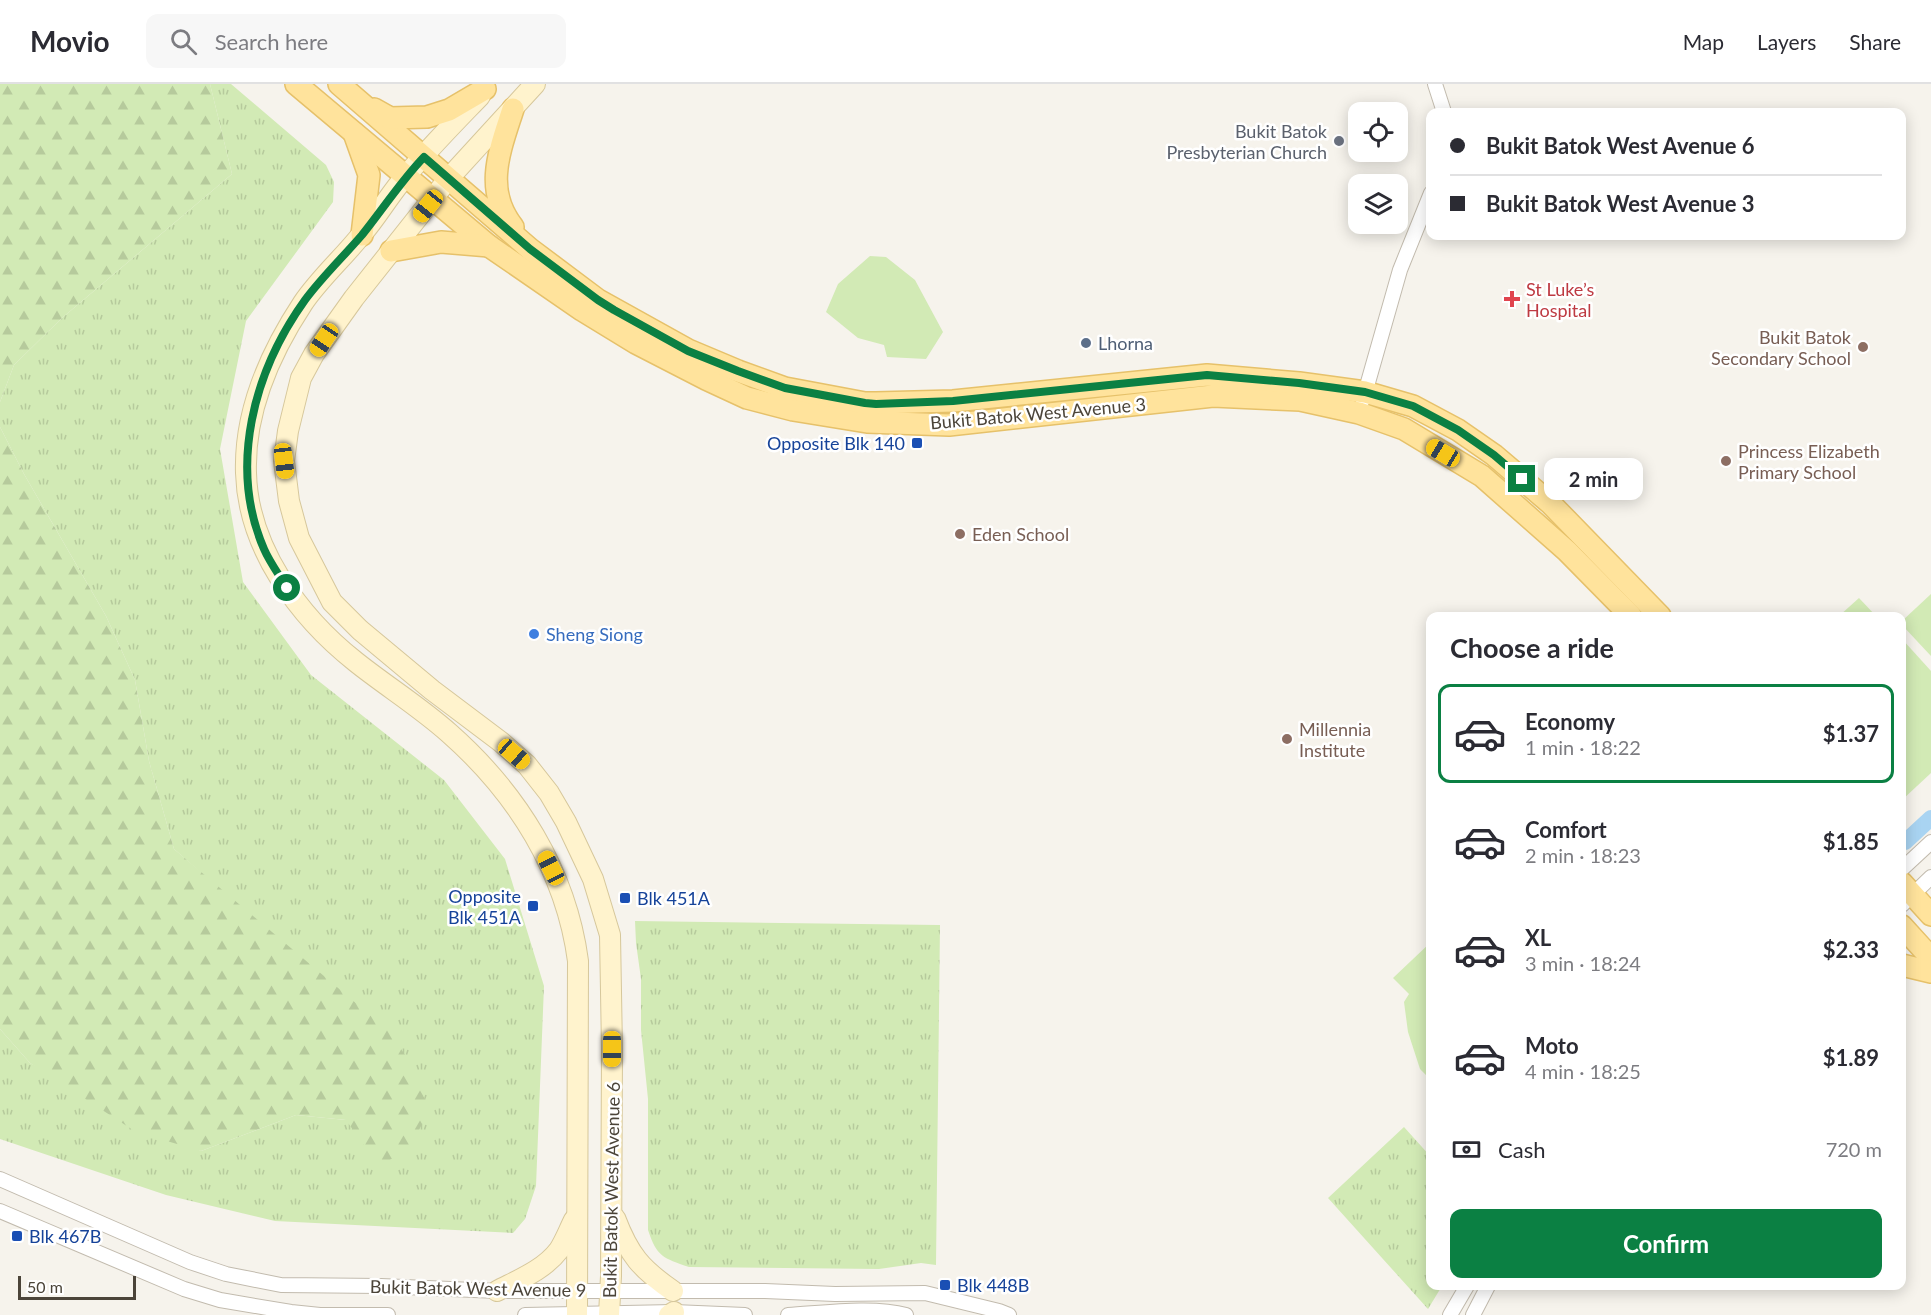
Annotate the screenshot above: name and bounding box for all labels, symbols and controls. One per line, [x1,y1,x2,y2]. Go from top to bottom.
search box [146,14,566,68]
text: Movio [30,24,110,58]
icon: search [167,25,200,58]
text: Search here [215,28,328,55]
text: Map [1683,29,1724,54]
text: Layers [1757,29,1816,54]
text: Share [1849,29,1901,54]
map controls [1348,102,1408,234]
button: locate [1348,102,1408,162]
place label: Bukit Batok Presbyterian Church [1166,120,1328,163]
text: Bukit Batok West Avenue 6 [1486,132,1755,159]
marker: Bukit Batok Presbyterian Church [1332,134,1346,148]
button: layers [1348,174,1408,234]
car [410,186,446,226]
text: Bukit Batok West Avenue 3 [1486,190,1755,217]
place label: St Luke’s Hospital [1526,278,1594,321]
marker: St Luke’s Hospital [1503,290,1521,308]
car [306,320,342,360]
place label: Bukit Batok Secondary School [1711,326,1852,369]
place label: Lhorna [1098,332,1153,354]
marker: Lhorna [1079,336,1093,350]
marker: Bukit Batok Secondary School [1856,340,1870,354]
street label: Bukit Batok West Avenue 3 [929,393,1147,433]
place label: Opposite Blk 140 [767,432,905,454]
marker: Opposite Blk 140 [910,436,924,450]
car [1423,436,1463,470]
place label: Princess Elizabeth Primary School [1738,440,1880,483]
car [273,442,295,480]
marker: Princess Elizabeth Primary School [1719,454,1733,468]
callout: 2 min [1543,458,1642,500]
route end [1508,465,1535,492]
text: 2 min [1569,467,1618,491]
place label: Eden School [972,523,1069,545]
marker: Eden School [953,527,967,541]
route start [273,574,300,601]
place label: Sheng Siong [546,623,643,645]
marker: Sheng Siong [527,627,541,641]
text: Choose a ride [1450,631,1614,664]
icon: car [1453,707,1507,761]
text: Economy [1525,708,1615,735]
place label: Millennia Institute [1299,718,1371,761]
text: $1.37 [1823,720,1879,747]
marker: Millennia Institute [1280,732,1294,746]
car [495,735,533,773]
text: 1 min · 18:22 [1525,735,1641,759]
icon: car [1453,815,1507,869]
text: Comfort [1525,816,1607,843]
text: $1.85 [1823,828,1879,855]
text: 2 min · 18:23 [1525,843,1641,867]
car [535,848,567,888]
place label: Opposite Blk 451A [448,885,522,928]
place label: Blk 451A [637,887,711,909]
marker: Blk 451A [618,891,632,905]
marker: Opposite Blk 451A [526,899,540,913]
icon: car [1453,923,1507,977]
text: XL [1525,924,1551,951]
text: $2.33 [1823,936,1879,963]
text: 3 min · 18:24 [1525,951,1641,975]
car [603,1031,621,1067]
icon: car [1453,1031,1507,1085]
text: Moto [1525,1032,1579,1059]
text: $1.89 [1823,1044,1879,1071]
text: 4 min · 18:25 [1525,1059,1641,1083]
street label: Bukit Batok West Avenue 6 [598,1082,624,1298]
icon: cash [1450,1133,1483,1166]
text: Cash [1498,1136,1545,1163]
text: 720 m [1826,1137,1882,1161]
button: Confirm [1450,1209,1882,1278]
place label: Blk 467B [29,1225,101,1247]
marker: Blk 467B [10,1229,24,1243]
scale bar [18,1273,136,1300]
place label: Blk 448B [957,1274,1029,1296]
street label: Bukit Batok West Avenue 9 [370,1275,586,1301]
text: 50 m [27,1277,63,1296]
marker: Blk 448B [938,1278,952,1292]

